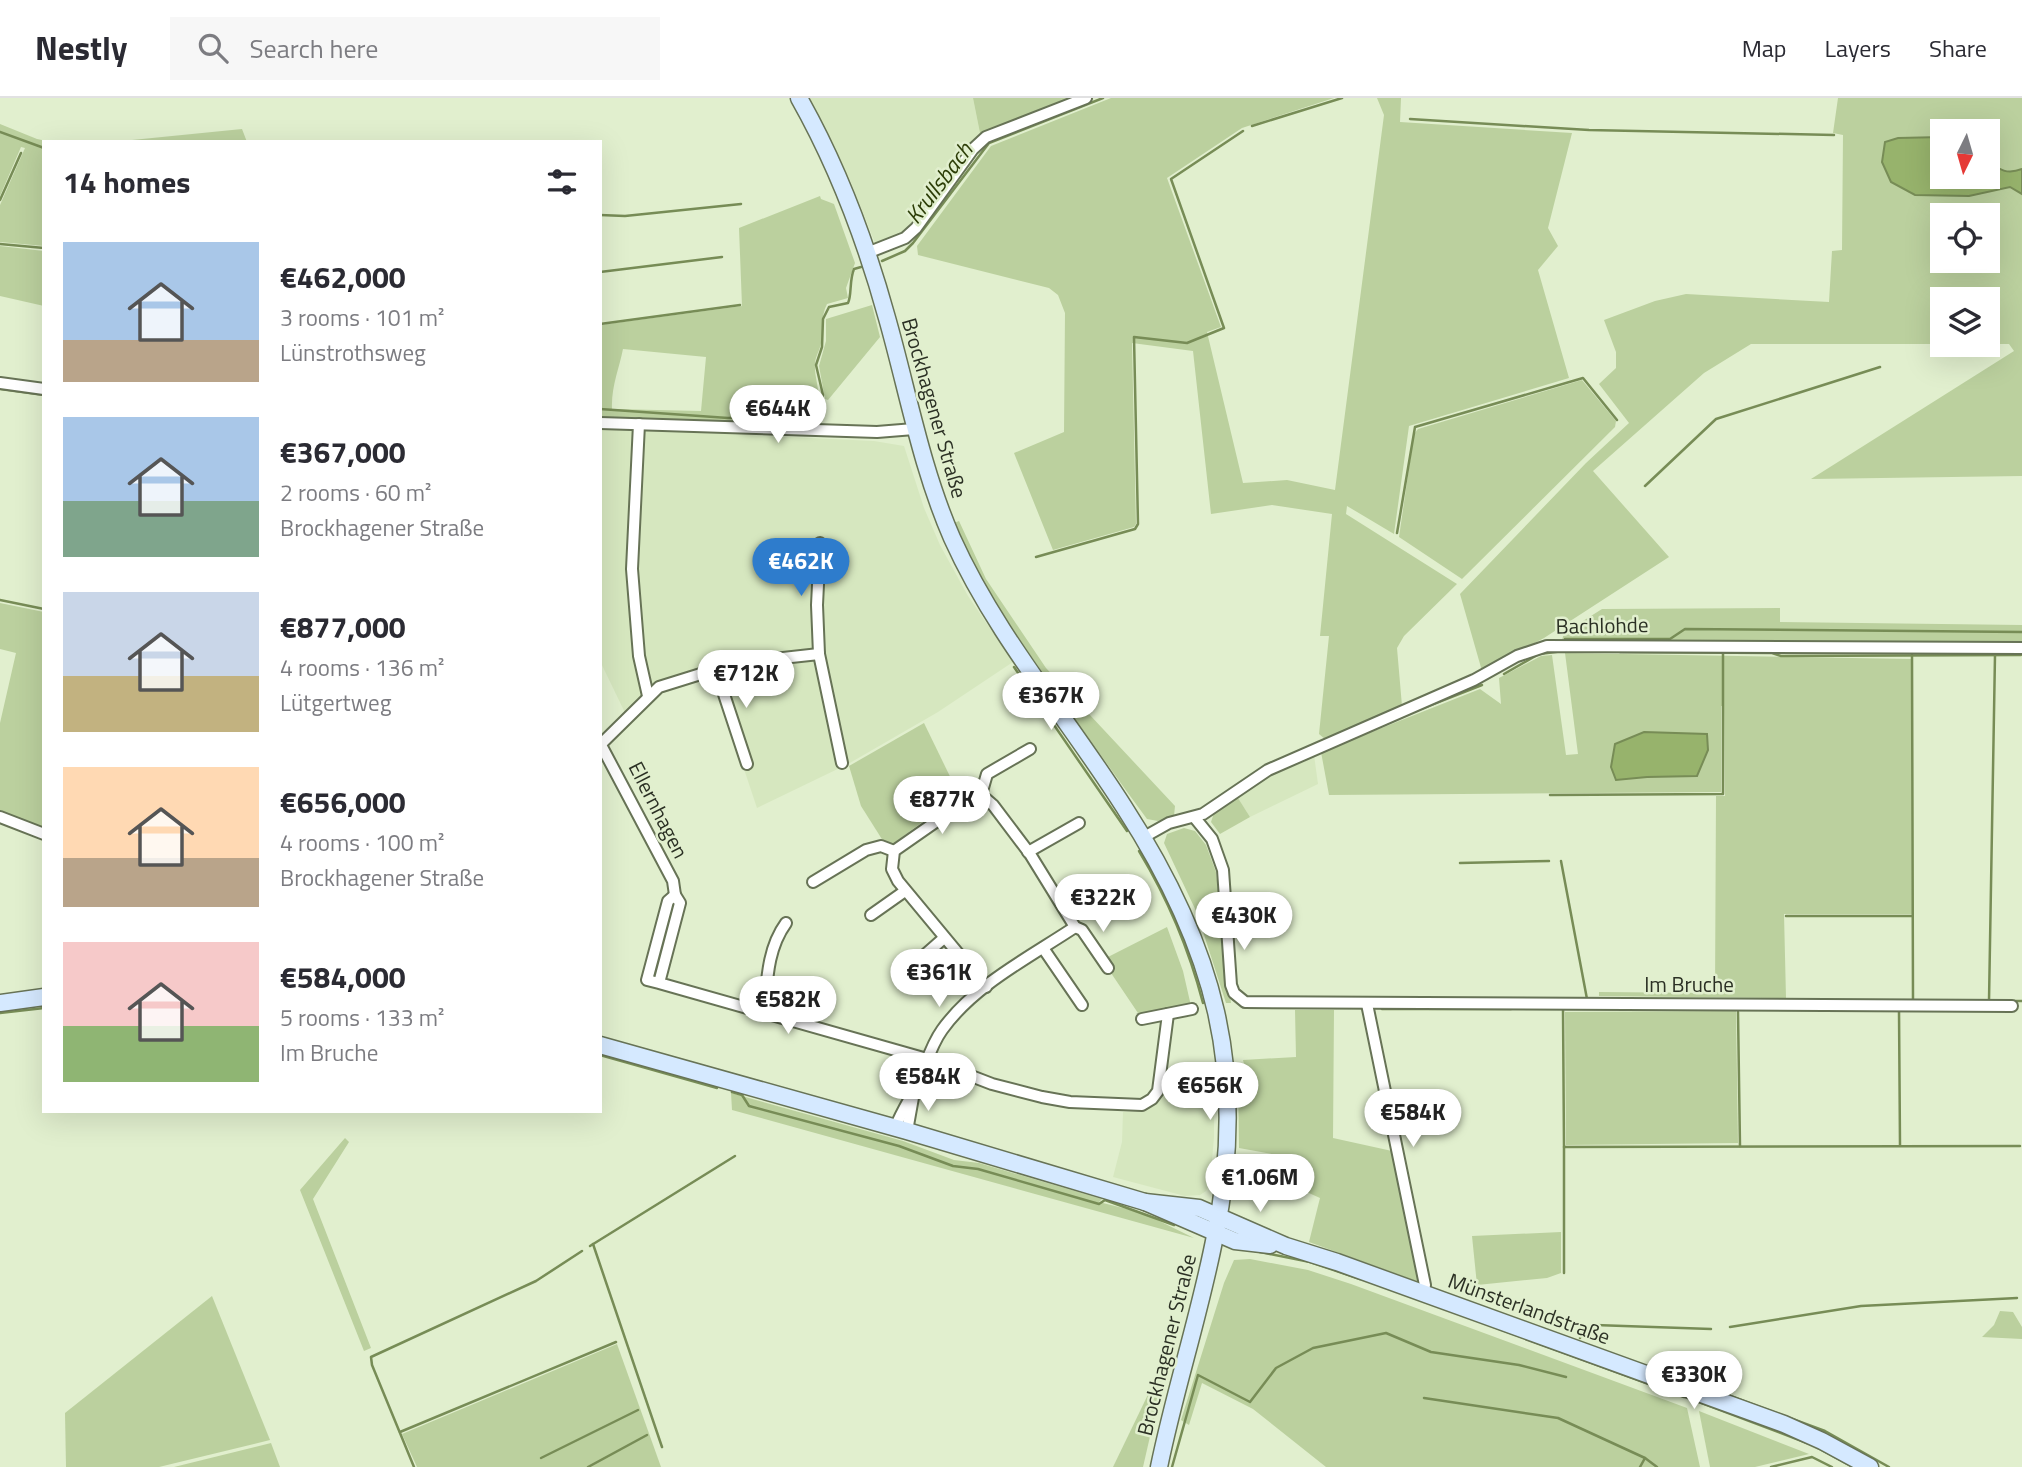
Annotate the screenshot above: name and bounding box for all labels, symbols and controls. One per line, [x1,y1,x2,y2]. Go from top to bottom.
search box [170,17,660,80]
text: Nestly [35,23,128,73]
icon: search [194,29,232,67]
text: Search here [250,29,378,68]
text: Map [1742,30,1787,66]
text: Layers [1825,30,1891,66]
text: Share [1929,30,1987,66]
north arrow [1930,119,2000,189]
map controls [1930,119,2000,357]
water label: Krullsbach [896,134,981,231]
text: 14 homes [63,159,190,205]
icon: filters [543,163,581,201]
button: locate [1930,203,2000,273]
text: €462,000 [280,254,406,300]
icon: home [119,270,203,354]
button: layers [1930,287,2000,357]
text: 3 rooms · 101 m² [280,300,444,335]
street label: Brockhagener Straße [894,314,976,502]
text: Lünstrothsweg [280,335,426,370]
pin: €644K [729,386,827,445]
text: €644K [745,390,811,425]
text: €367,000 [280,429,406,475]
icon: home [119,445,203,529]
text: 2 rooms · 60 m² [280,475,431,510]
text: Brockhagener Straße [280,510,484,545]
pin: €462K [752,538,850,598]
text: €462K [768,543,834,578]
text: €877,000 [280,604,406,650]
street label: Bachlohde [1555,608,1649,642]
icon: home [119,620,203,704]
text: 4 rooms · 136 m² [280,650,444,685]
pin: €712K [697,650,795,710]
text: €712K [713,655,779,690]
pin: €367K [1002,672,1100,732]
text: €367K [1018,677,1084,712]
text: Lütgertweg [280,685,392,720]
street label: Ellernhagen [621,756,697,864]
pin: €877K [893,776,991,836]
text: €656,000 [280,779,406,825]
text: €877K [909,781,975,816]
icon: home [119,795,203,879]
text: 4 rooms · 100 m² [280,825,444,860]
text: Brockhagener Straße [280,860,484,895]
pin: €322K [1054,874,1152,934]
text: €322K [1070,879,1136,914]
pin: €430K [1195,892,1293,952]
text: €430K [1211,897,1277,932]
pin: €361K [890,950,988,1009]
text: €584,000 [280,954,406,1000]
text: €361K [906,954,972,989]
street label: Im Bruche [1644,968,1734,1000]
icon: home [119,970,203,1054]
pin: €582K [739,976,837,1036]
text: €582K [755,981,821,1016]
text: 5 rooms · 133 m² [280,1000,444,1035]
text: Im Bruche [280,1035,378,1070]
pin: €584K [879,1054,977,1113]
text: €584K [895,1058,961,1093]
pin: €656K [1161,1062,1259,1122]
text: €656K [1177,1067,1243,1102]
pin: €584K [1364,1090,1462,1149]
text: €584K [1380,1094,1446,1129]
pin: €1.06M [1203,1154,1317,1214]
text: €1.06M [1221,1159,1299,1194]
street label: Brockhagener Straße [1128,1251,1204,1439]
street label: Münsterlandstraße [1444,1264,1615,1352]
pin: €330K [1645,1352,1743,1411]
text: €330K [1661,1356,1727,1391]

